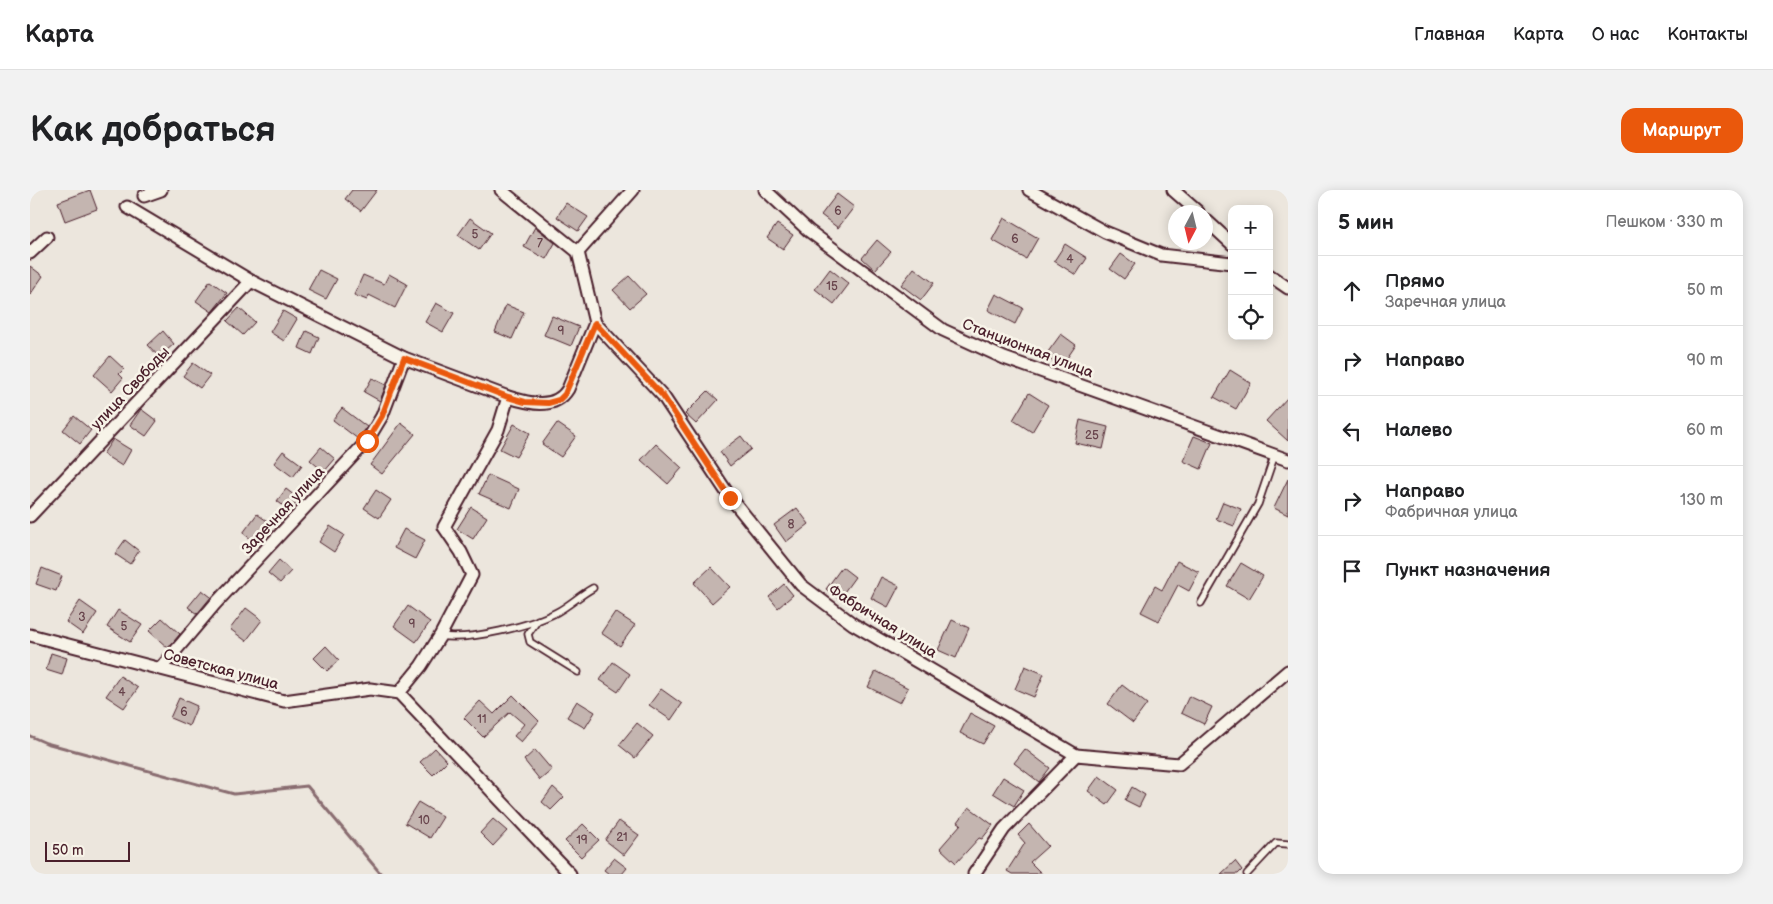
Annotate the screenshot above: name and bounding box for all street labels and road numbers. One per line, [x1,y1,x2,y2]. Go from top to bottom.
street label: Станционная улица [960,315,1096,382]
street label: улица Свободы [87,343,174,434]
street label: Заречная улица [238,462,329,558]
street label: Фабричная улица [825,580,941,663]
street label: Советская улица [161,645,281,694]

